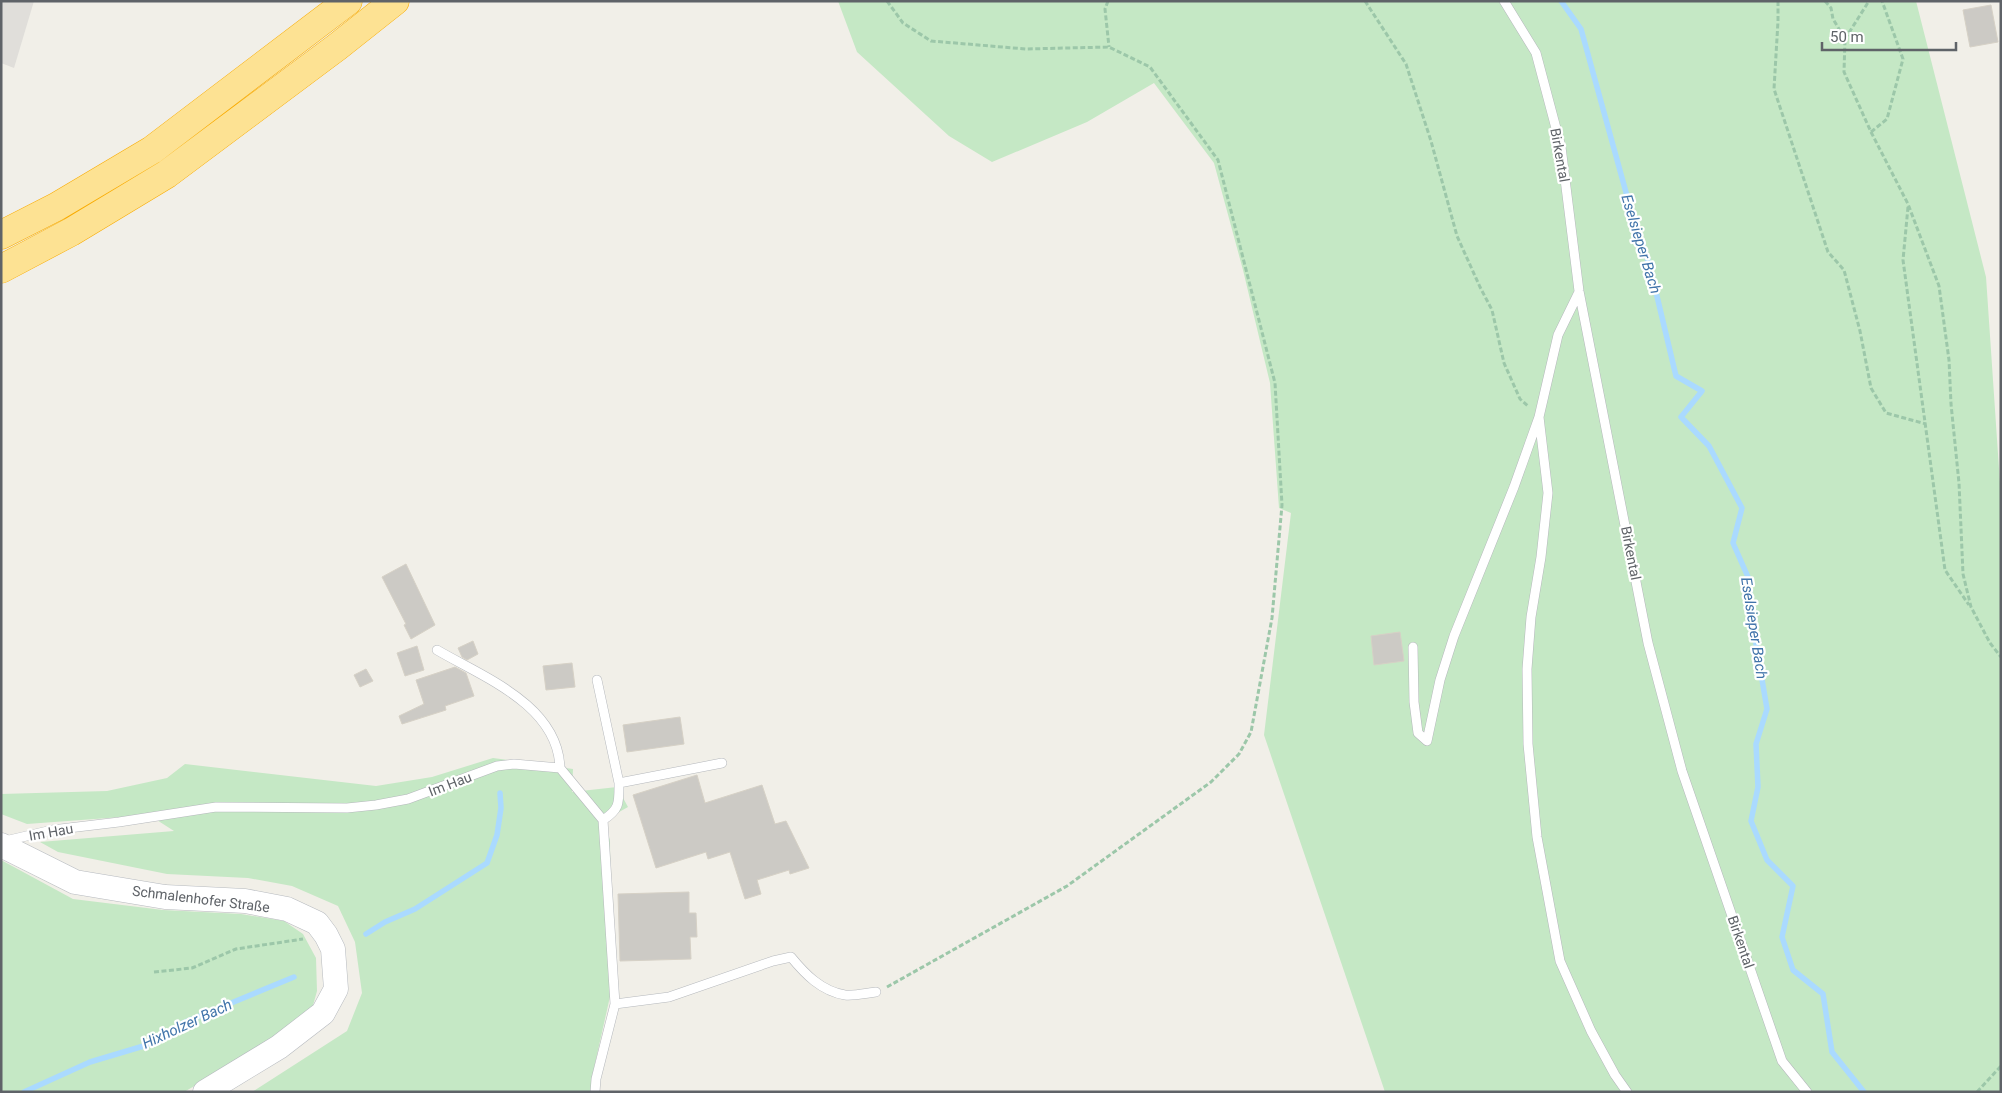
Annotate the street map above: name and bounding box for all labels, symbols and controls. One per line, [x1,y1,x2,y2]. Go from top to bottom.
scale bar [1822,20,1956,52]
text: 50 m [1830,28,1864,46]
street label: Birkental [1547,127,1573,183]
water label: Eselsieper Bach [1617,192,1665,296]
street label: Birkental [1618,525,1644,581]
water label: Eselsieper Bach [1737,576,1771,680]
street label: Im Hau [426,768,474,800]
street label: Im Hau [28,820,74,844]
street label: Schmalenhofer Straße [131,883,271,915]
street label: Birkental [1725,914,1757,970]
water label: Hixholzer Bach [139,995,235,1053]

